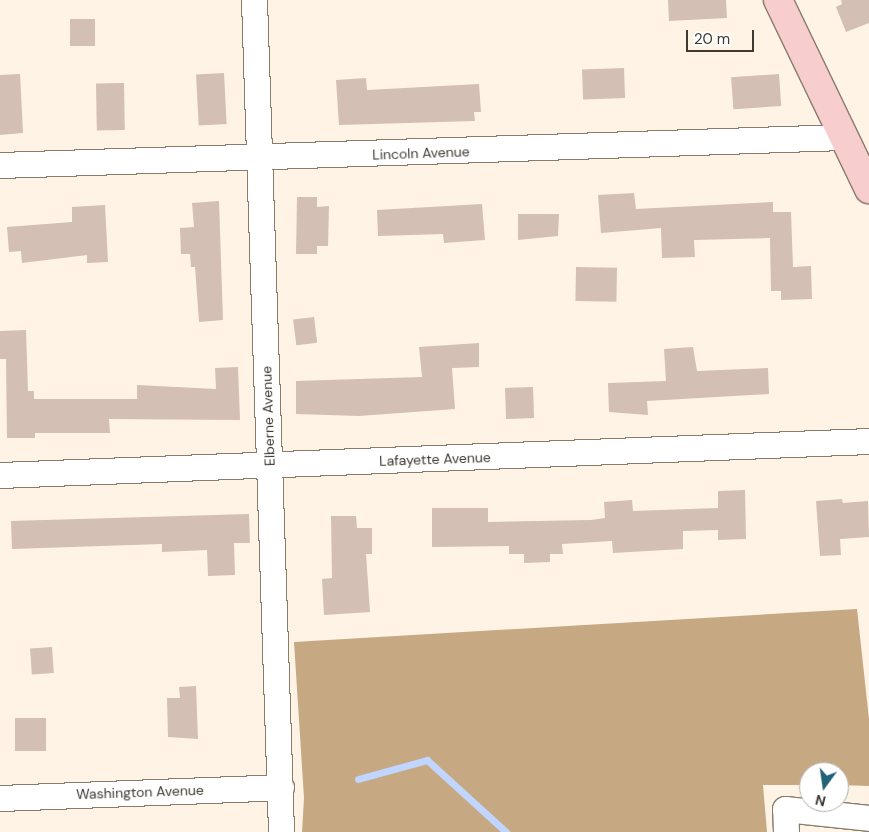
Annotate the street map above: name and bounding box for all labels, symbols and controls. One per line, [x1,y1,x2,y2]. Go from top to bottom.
scale bar [689,20,756,52]
text: 20 m [694,29,730,49]
street label: Lincoln Avenue [372,143,470,163]
street label: Elberne Avenue [258,366,278,466]
street label: Lafayette Avenue [379,449,491,469]
north arrow [799,762,849,812]
street label: Washington Avenue [76,781,204,803]
text: N [813,791,828,811]

